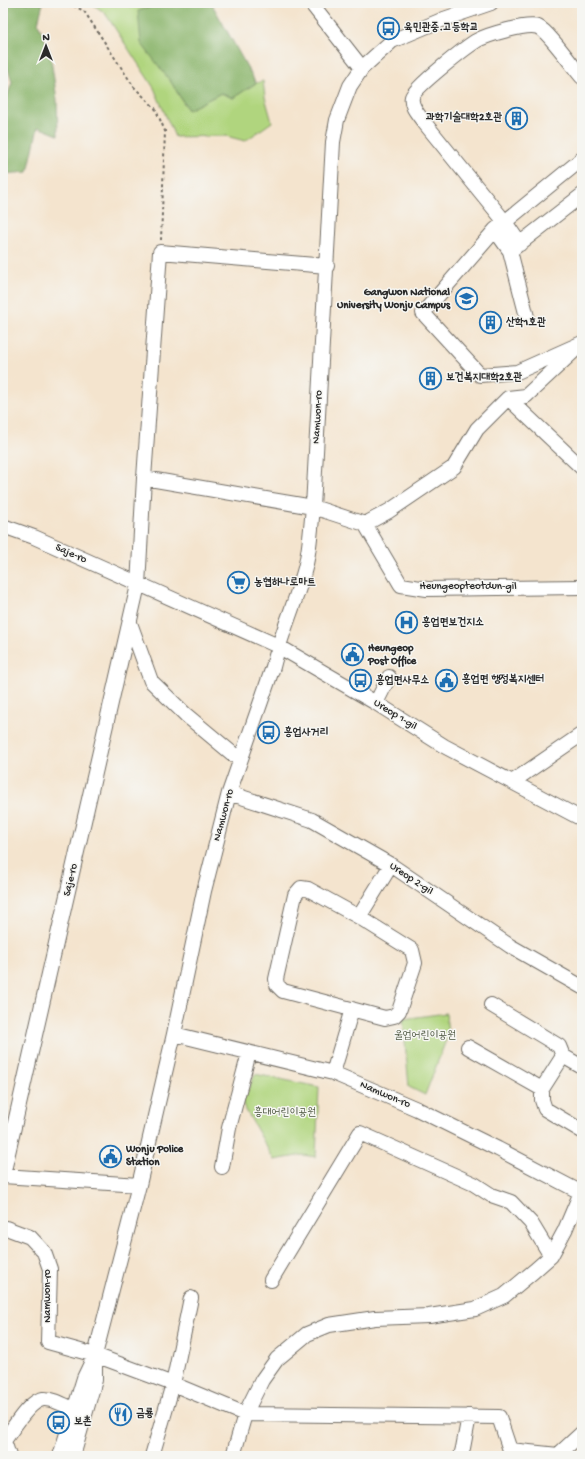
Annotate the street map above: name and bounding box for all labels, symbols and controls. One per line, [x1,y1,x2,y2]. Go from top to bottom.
bus stop icon: 육민관중.고등학교 [375,15,401,41]
place label: 육민관중.고등학교 [404,21,478,34]
north arrow [26,26,66,66]
text: N [42,32,50,44]
building icon: 과학기술대학2호관 [504,105,530,131]
place label: 과학기술대학2호관 [426,111,502,124]
place label: Gangwon National University Wonju Campus [337,286,451,312]
school or university icon: Gangwon National University Wonju Campus [453,286,479,312]
building icon: 산학1호관 [477,310,503,336]
place label: 산학1호관 [506,316,546,329]
building icon: 보건복지대학2호관 [418,365,444,391]
place label: 보건복지대학2호관 [446,371,522,384]
street label: Namwon-ro [311,390,325,444]
street label: Saje-ro [53,542,89,566]
supermarket icon: 농협하나로마트 [225,570,251,596]
place label: 농협하나로마트 [254,576,316,589]
street label: Heungeopteotdun-gil [419,581,517,593]
hospital icon: 흥업면보건지소 [393,610,419,636]
place label: 흥업면보건지소 [422,615,484,629]
public building icon: Heungeop Post Office [339,642,365,668]
place label: Heungeop Post Office [367,643,417,668]
public building icon: 흥업면 행정복지센터 [433,667,459,693]
bus stop icon: 흥업면사무소 [347,668,373,694]
place label: 흥업면 행정복지센터 [462,672,544,686]
place label: 흥업면사무소 [376,673,429,687]
street label: Ureop 1-gil [371,697,419,733]
bus stop icon: 흥업사거리 [255,720,281,746]
place label: 흥업사거리 [284,725,328,739]
street label: Namwon-ro [211,787,237,842]
street label: Ureop 2-gil [387,860,435,898]
street label: Saje-ro [61,862,81,898]
park label: 울업어린이공원 [394,1030,456,1042]
street label: Namwon-ro [358,1079,412,1111]
park label: 흥대어린이공원 [254,1106,316,1119]
public building icon: Wonju Police Station [97,1143,123,1169]
place label: Wonju Police Station [125,1144,185,1169]
street label: Namwon-ro [42,1269,54,1323]
restaurant icon: 금룡 [107,1401,133,1427]
place label: 금룡 [136,1407,154,1420]
bus stop icon: 보촌 [45,1409,71,1435]
place label: 보촌 [74,1415,92,1428]

